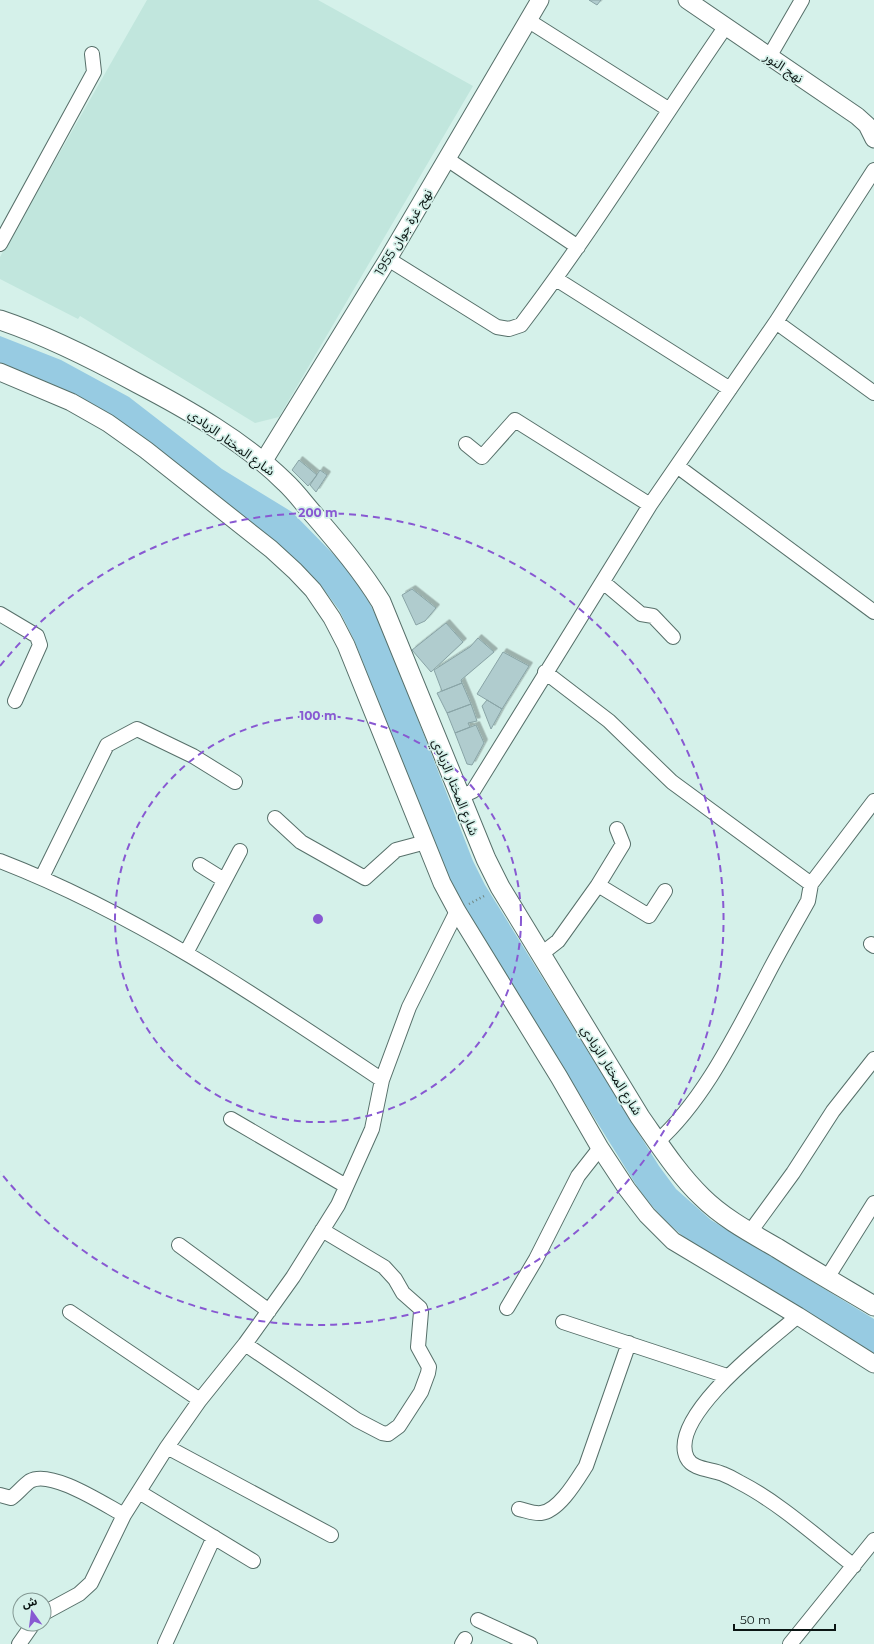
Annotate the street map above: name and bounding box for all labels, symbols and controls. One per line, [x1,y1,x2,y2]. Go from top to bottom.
street label: نهج النور [759,48,807,88]
street label: نهج غرة جوان 1955 [371,186,438,280]
street label: شارع المختار الزيادي [184,405,278,481]
text: 200 m [298,505,338,520]
text: 100 m [300,708,336,723]
street label: شارع المختار الزيادي [427,736,483,839]
centre of rings [311,912,325,926]
street label: شارع المختار الزيادي [575,1022,646,1119]
north arrow [12,1592,52,1632]
text: ش [21,1594,39,1611]
scale bar [734,1606,835,1632]
text: 50 m [740,1612,771,1627]

